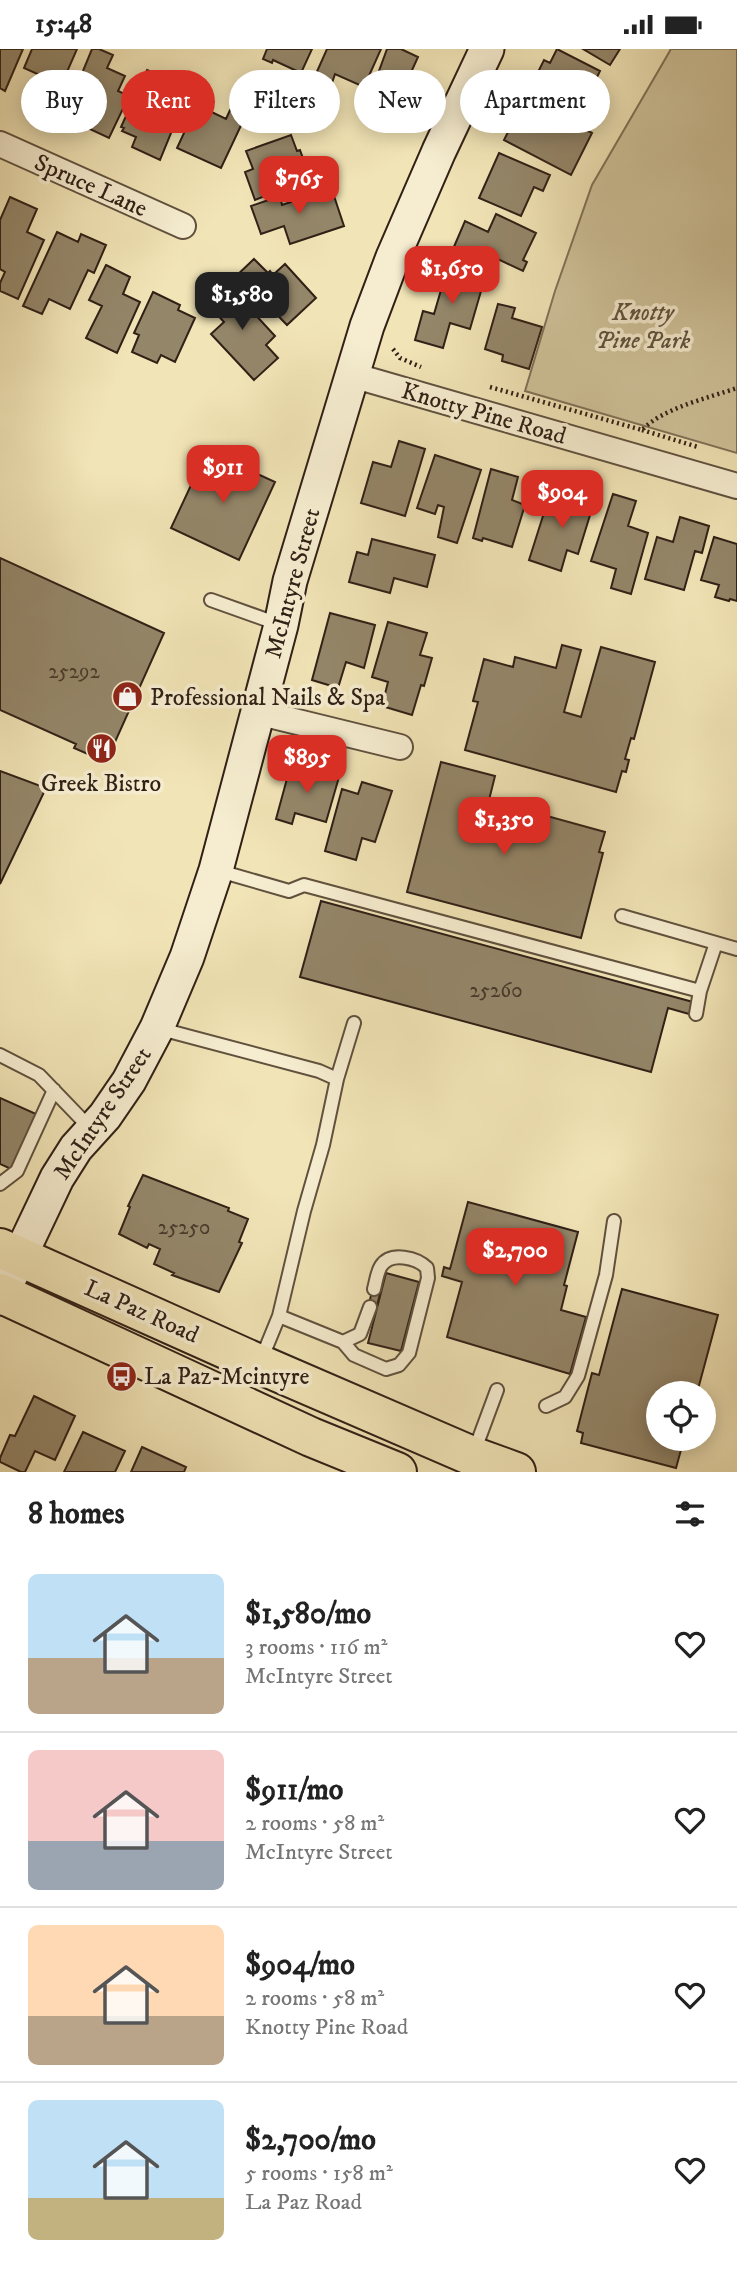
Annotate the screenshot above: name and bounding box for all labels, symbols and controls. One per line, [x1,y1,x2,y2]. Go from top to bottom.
text: 15:48 [35,8,92,41]
chip: Buy [21,70,107,133]
chip: Rent [121,70,215,133]
chip: Filters [229,70,340,133]
chip: New [354,70,446,133]
chip: Apartment [460,70,610,133]
street label: Spruce Lane [30,148,152,224]
pin: $765 [258,157,340,216]
text: $765 [275,164,323,193]
pin: $1,650 [395,247,509,306]
text: $1,650 [421,254,483,283]
pin: $1,580 [185,273,299,332]
text: $1,580 [211,280,273,309]
park label: Knotty Pine Park [596,298,690,356]
street label: Knotty Pine Road [398,376,570,452]
pin: $911 [182,445,264,505]
text: $911 [203,453,243,482]
pin: $904 [521,470,603,530]
text: $904 [537,478,587,507]
street label: McIntyre Street [259,505,327,662]
house number: 25292 [48,659,101,685]
shop icon: Professional Nails & Spa [110,680,144,714]
place label: Professional Nails & Spa [150,683,386,713]
restaurant icon: Greek Bistro [84,732,118,766]
pin: $895 [266,735,348,795]
text: $895 [284,743,330,772]
place label: Greek Bistro [41,769,161,799]
pin: $1,350 [447,797,561,857]
text: $1,350 [474,805,534,834]
house number: 25260 [469,978,523,1004]
street label: McIntyre Street [47,1041,158,1186]
house number: 25250 [158,1215,210,1241]
pin: $2,700 [458,1229,572,1288]
text: $2,700 [482,1236,548,1265]
street label: La Paz Road [80,1273,203,1350]
bus stop icon: La Paz-Mcintyre [104,1359,138,1393]
place label: La Paz-Mcintyre [144,1362,309,1392]
map controls [646,1381,716,1451]
button: locate [646,1381,716,1451]
icon: filters [671,1495,709,1533]
text: 8 homes [28,1496,125,1533]
text: $1,580/mo [245,1596,371,1633]
icon: home [84,1602,168,1686]
icon: heart [671,1625,709,1663]
text: 3 rooms · 116 m² [245,1633,388,1662]
text: McIntyre Street [245,1662,393,1691]
text: $911/mo [245,1772,343,1809]
icon: home [84,1778,168,1862]
icon: heart [671,1801,709,1839]
text: 2 rooms · 58 m² [245,1809,384,1838]
text: McIntyre Street [245,1838,393,1867]
text: $904/mo [245,1947,355,1984]
icon: home [84,1953,168,2037]
icon: heart [671,1976,709,2014]
text: 2 rooms · 58 m² [245,1984,384,2013]
text: Knotty Pine Road [245,2013,408,2042]
text: $2,700/mo [245,2122,376,2159]
icon: home [84,2128,168,2212]
icon: heart [671,2151,709,2189]
text: 5 rooms · 158 m² [245,2159,393,2188]
text: La Paz Road [245,2188,362,2217]

